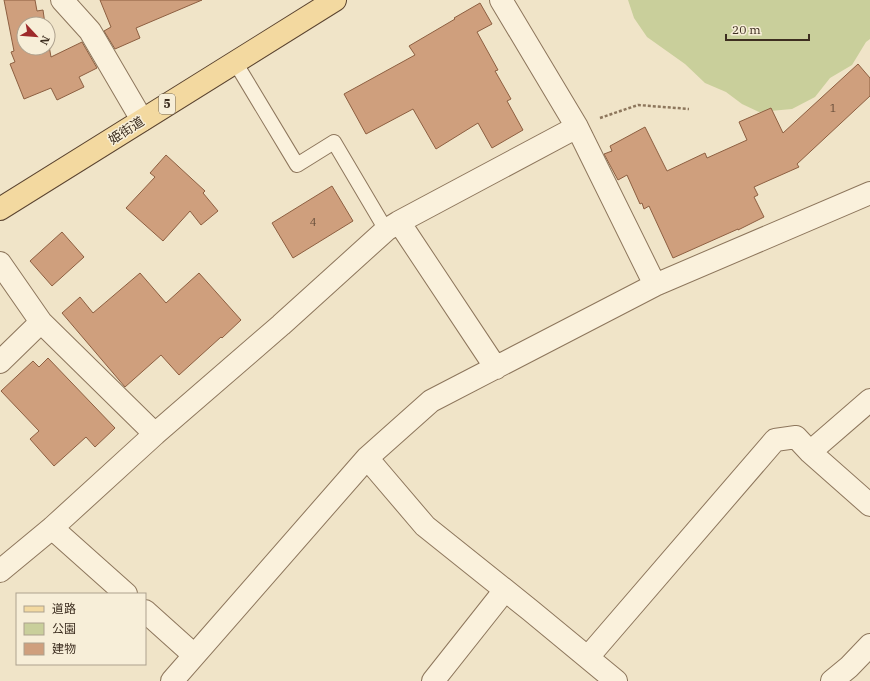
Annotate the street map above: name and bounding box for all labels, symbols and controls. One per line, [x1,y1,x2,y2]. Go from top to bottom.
north arrow [16,16,56,56]
scale bar [726,16,809,42]
text: 20 m [732,22,761,37]
text: N [37,33,53,48]
road number: 5 [159,94,175,114]
house number: 1 [830,101,836,115]
street label: 姫街道 [105,113,147,148]
house number: 4 [310,215,317,229]
legend [16,593,146,665]
text: 道路 [52,601,76,616]
text: 公園 [52,621,76,636]
text: 建物 [52,641,76,656]

